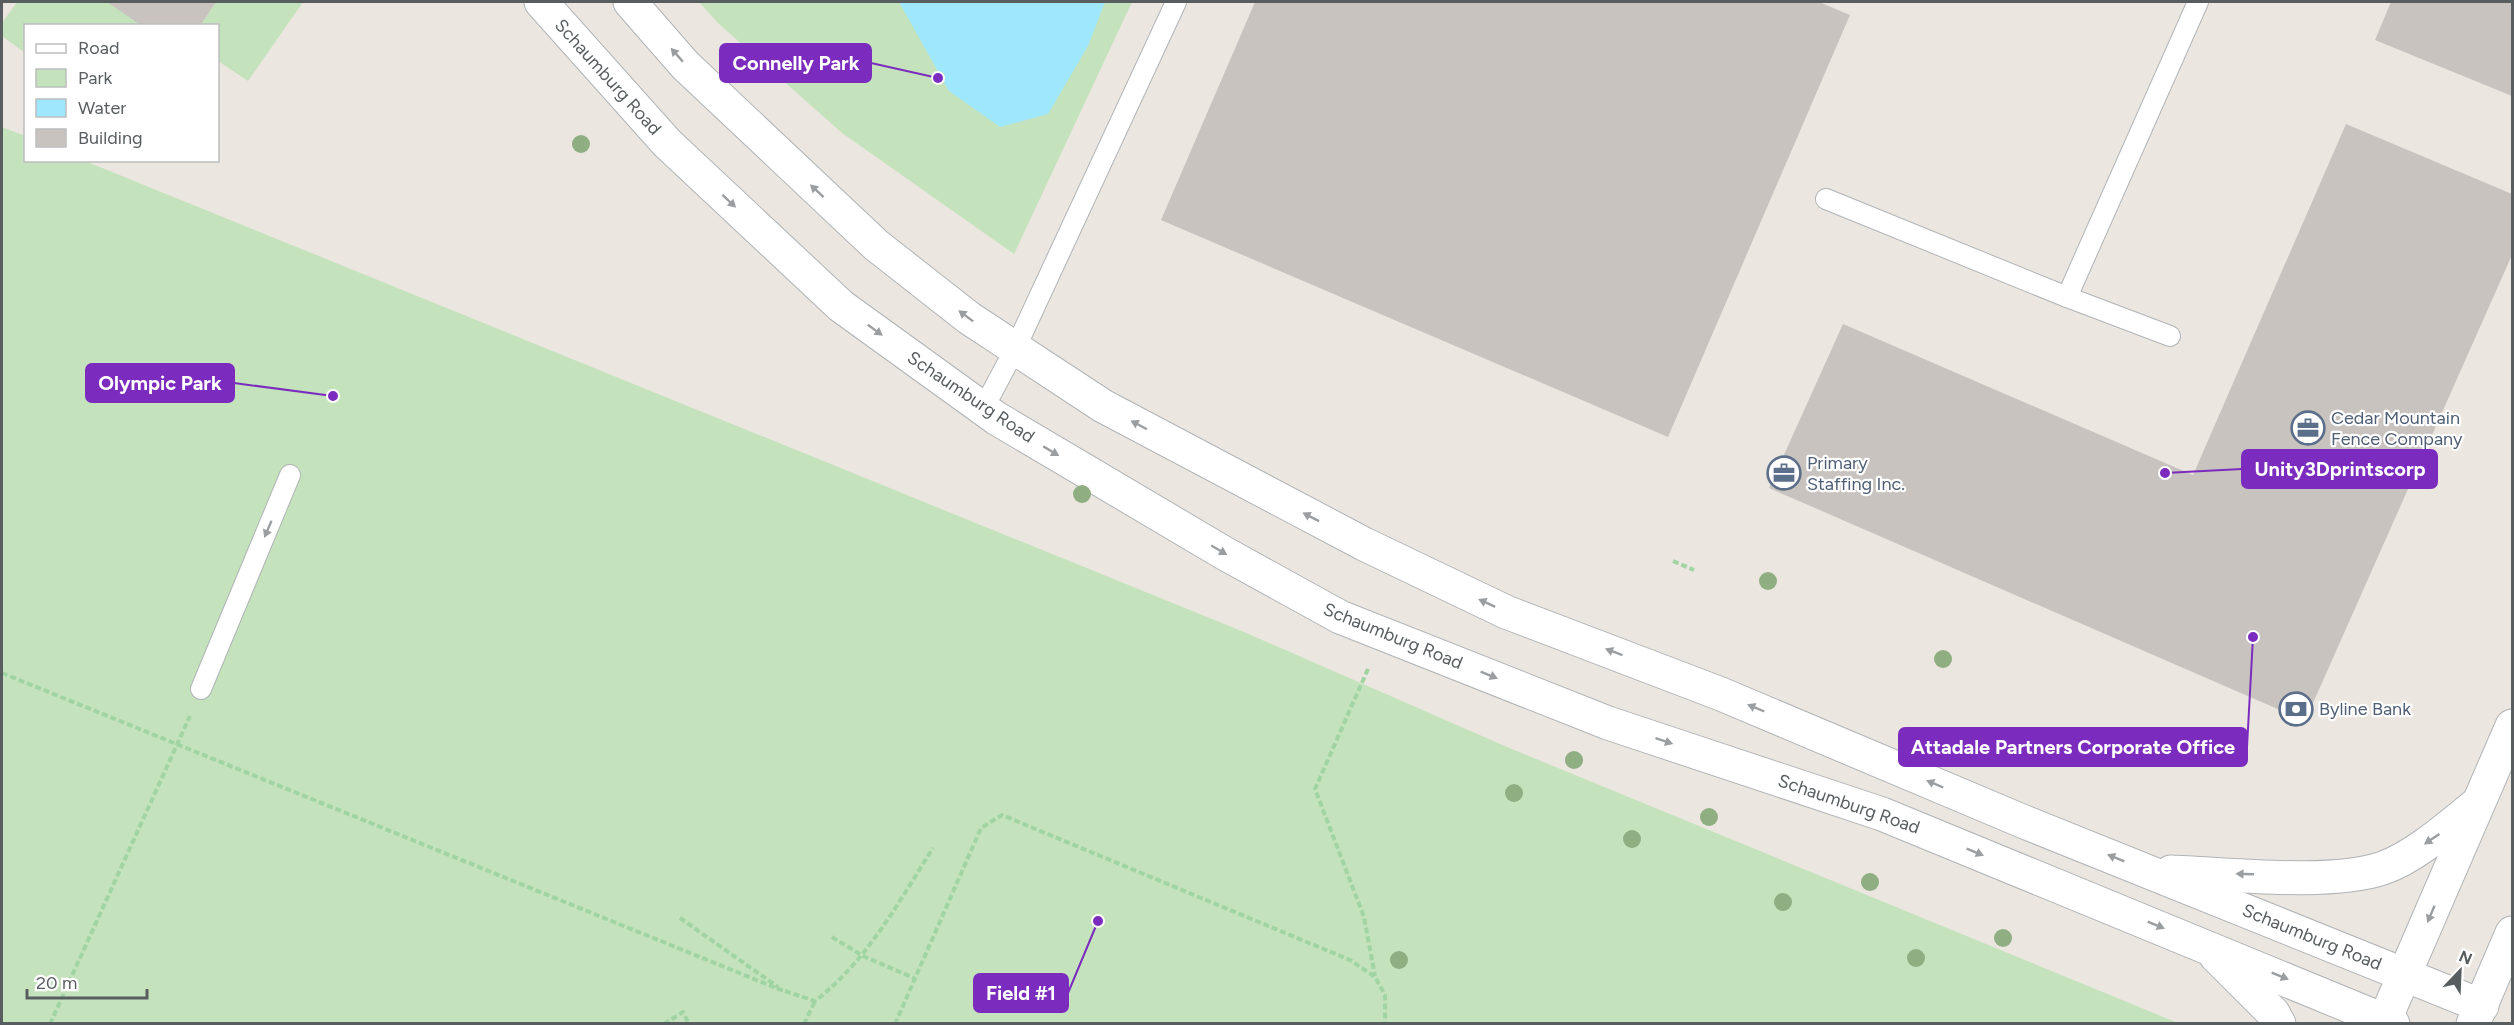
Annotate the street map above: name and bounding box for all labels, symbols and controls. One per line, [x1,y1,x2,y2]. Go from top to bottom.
street label: Schaumburg Road [550,14,666,140]
legend [24,24,219,162]
text: Road [78,37,119,59]
callout: Connelly Park [720,44,871,82]
one-way arrow [671,48,684,63]
text: Connelly Park [733,51,860,75]
text: Park [78,67,113,89]
text: Water [78,97,126,119]
text: Building [78,127,143,149]
one-way arrow [810,185,825,198]
one-way arrow [721,194,736,207]
one-way arrow [959,310,975,322]
one-way arrow [866,324,882,336]
street label: Schaumburg Road [903,346,1039,448]
callout: Olympic Park [86,364,234,402]
text: Olympic Park [98,371,222,395]
place label: Cedar Mountain Fence Company [2331,407,2463,450]
office icon: Cedar Mountain Fence Company [2290,410,2326,446]
one-way arrow [1130,420,1147,430]
one-way arrow [1043,446,1060,456]
callout: Unity3Dprintscorp [2242,450,2437,488]
place label: Primary Staffing Inc. [1807,452,1905,495]
office icon: Primary Staffing Inc. [1766,455,1802,491]
text: Unity3Dprintscorp [2254,457,2426,481]
one-way arrow [1303,512,1320,522]
one-way arrow [263,521,272,538]
one-way arrow [1211,545,1228,555]
street label: Schaumburg Road [1320,598,1466,674]
one-way arrow [1478,598,1495,607]
one-way arrow [1605,647,1623,656]
one-way arrow [1480,671,1498,680]
bank icon: Byline Bank [2278,691,2314,727]
place label: Byline Bank [2319,698,2411,720]
one-way arrow [1746,703,1764,713]
callout: Attadale Partners Corporate Office [1899,728,2247,766]
text: Attadale Partners Corporate Office [1911,735,2235,759]
one-way arrow [1655,737,1673,747]
street label: Schaumburg Road [1775,769,1923,839]
one-way arrow [1926,779,1944,789]
one-way arrow [2424,833,2440,845]
one-way arrow [1967,847,1985,857]
one-way arrow [2106,853,2124,863]
one-way arrow [2236,870,2255,879]
street label: Schaumburg Road [2239,899,2385,975]
one-way arrow [2427,906,2436,923]
one-way arrow [2147,921,2165,930]
north arrow [2430,941,2490,1001]
text: N [2456,946,2475,969]
scale bar [27,962,147,1000]
one-way arrow [2272,971,2290,981]
text: 20 m [36,972,77,994]
callout: Field #1 [974,974,1068,1012]
text: Field #1 [986,981,1056,1005]

